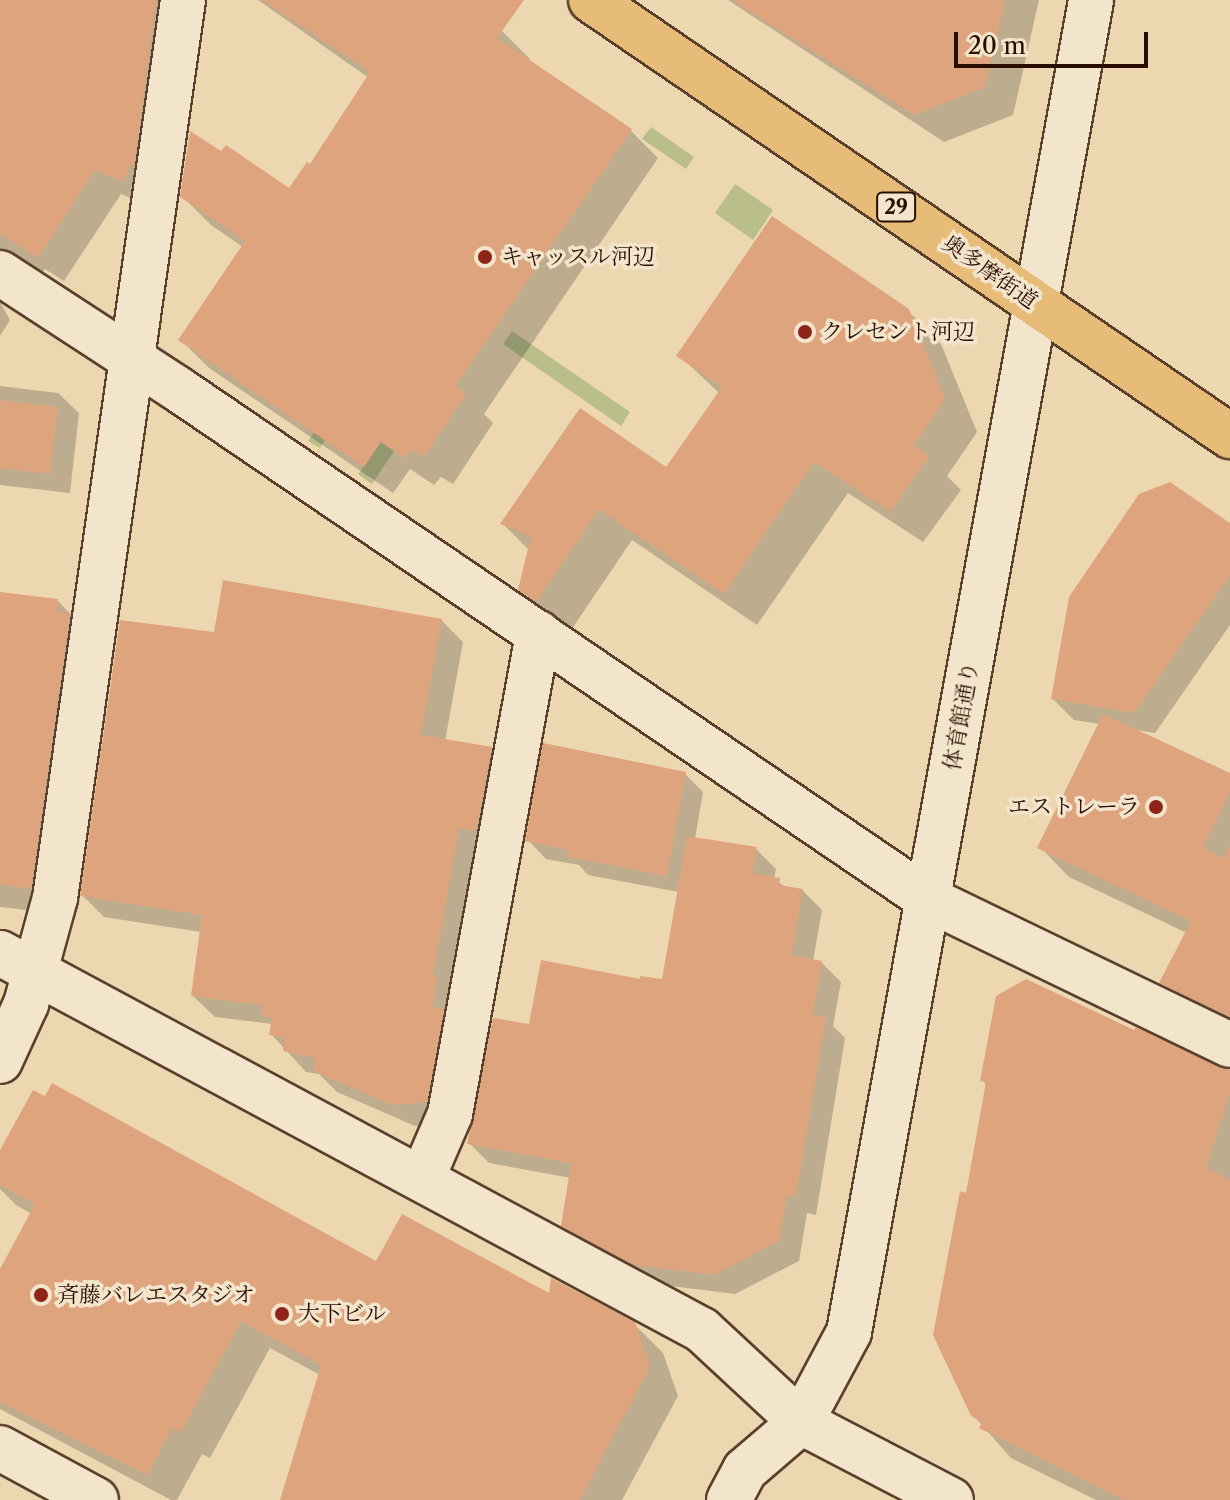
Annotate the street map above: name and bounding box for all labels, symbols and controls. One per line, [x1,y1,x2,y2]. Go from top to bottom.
scale bar [958,16,1152,66]
text: 20 m [968,31,1026,60]
road number: 29 [876,191,916,223]
street label: 奥多摩街道 [937,230,1043,314]
place label: キャッスル河辺 [501,244,655,270]
marker: キャッスル河辺 [476,248,494,266]
place label: クレセント河辺 [821,319,975,345]
marker: クレセント河辺 [796,323,814,341]
street label: 体育館通り [938,660,984,772]
place label: エストレーラ [1008,794,1140,820]
marker: エストレーラ [1147,798,1165,816]
place label: 斉藤バレエスタジオ [57,1282,255,1308]
marker: 斉藤バレエスタジオ [32,1286,50,1304]
place label: 大下ビル [298,1301,386,1327]
marker: 大下ビル [273,1305,291,1323]

